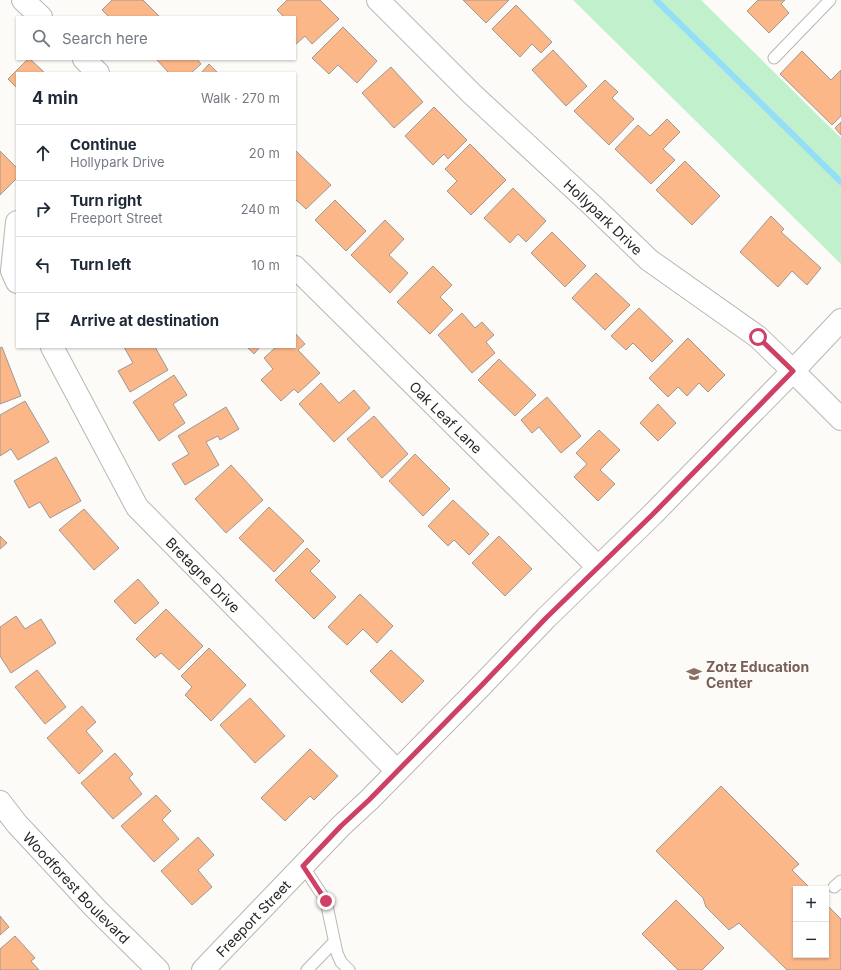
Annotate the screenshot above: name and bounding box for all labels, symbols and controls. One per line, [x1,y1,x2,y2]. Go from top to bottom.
search box [16,16,296,60]
icon: search [30,27,52,49]
text: Search here [62,29,148,48]
text: 4 min [32,88,78,108]
text: Walk · 270 m [201,90,280,106]
text: Continue [70,135,137,154]
icon: ahead [32,142,54,164]
text: 20 m [249,145,280,161]
text: Hollypark Drive [70,154,165,170]
street label: Hollypark Drive [561,175,647,258]
text: Turn right [70,191,142,210]
icon: right [32,198,54,220]
text: 240 m [241,201,280,217]
text: Freeport Street [70,210,163,226]
icon: left [32,254,54,276]
text: Turn left [70,255,131,274]
text: 10 m [251,257,280,273]
icon: arrive [32,310,54,332]
text: Arrive at destination [70,311,219,330]
route start [749,328,767,346]
street label: Oak Leaf Lane [406,377,486,457]
street label: Bretagne Drive [163,533,244,616]
place label: Zotz Education Center [706,658,809,691]
school or university icon: Zotz Education Center [685,665,703,683]
street label: Woodforest Boulevard [20,828,134,946]
street label: Freeport Street [212,876,294,960]
map controls [793,886,829,958]
button: + [793,886,829,922]
route end [317,892,335,910]
button: − [793,922,829,958]

